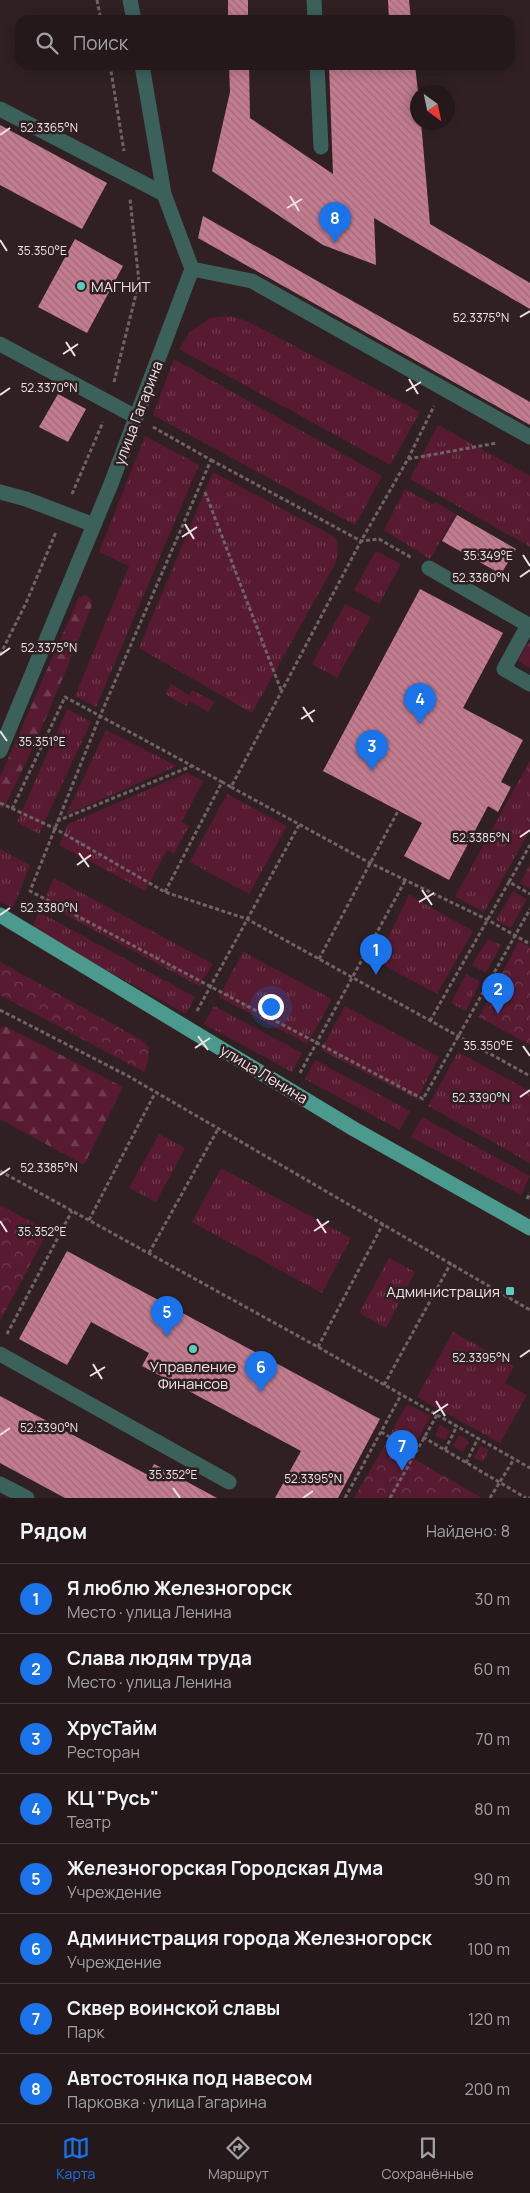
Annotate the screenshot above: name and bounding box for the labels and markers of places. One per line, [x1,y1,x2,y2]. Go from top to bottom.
pin: 8 [319,202,351,243]
place label: МАГНИТ [91,276,151,297]
marker: МАГНИТ [75,280,87,292]
pin: 4 [404,683,436,724]
pin: 3 [356,730,388,771]
pin: 1 [360,934,392,975]
pin: 2 [482,973,514,1014]
place label: Администрация [386,1281,500,1302]
marker: Администрация [504,1285,516,1297]
pin: 5 [151,1296,183,1337]
marker: Управление Финансов [187,1343,199,1355]
pin: 6 [245,1351,277,1392]
place label: Управление Финансов [150,1356,236,1394]
pin: 7 [386,1430,418,1471]

